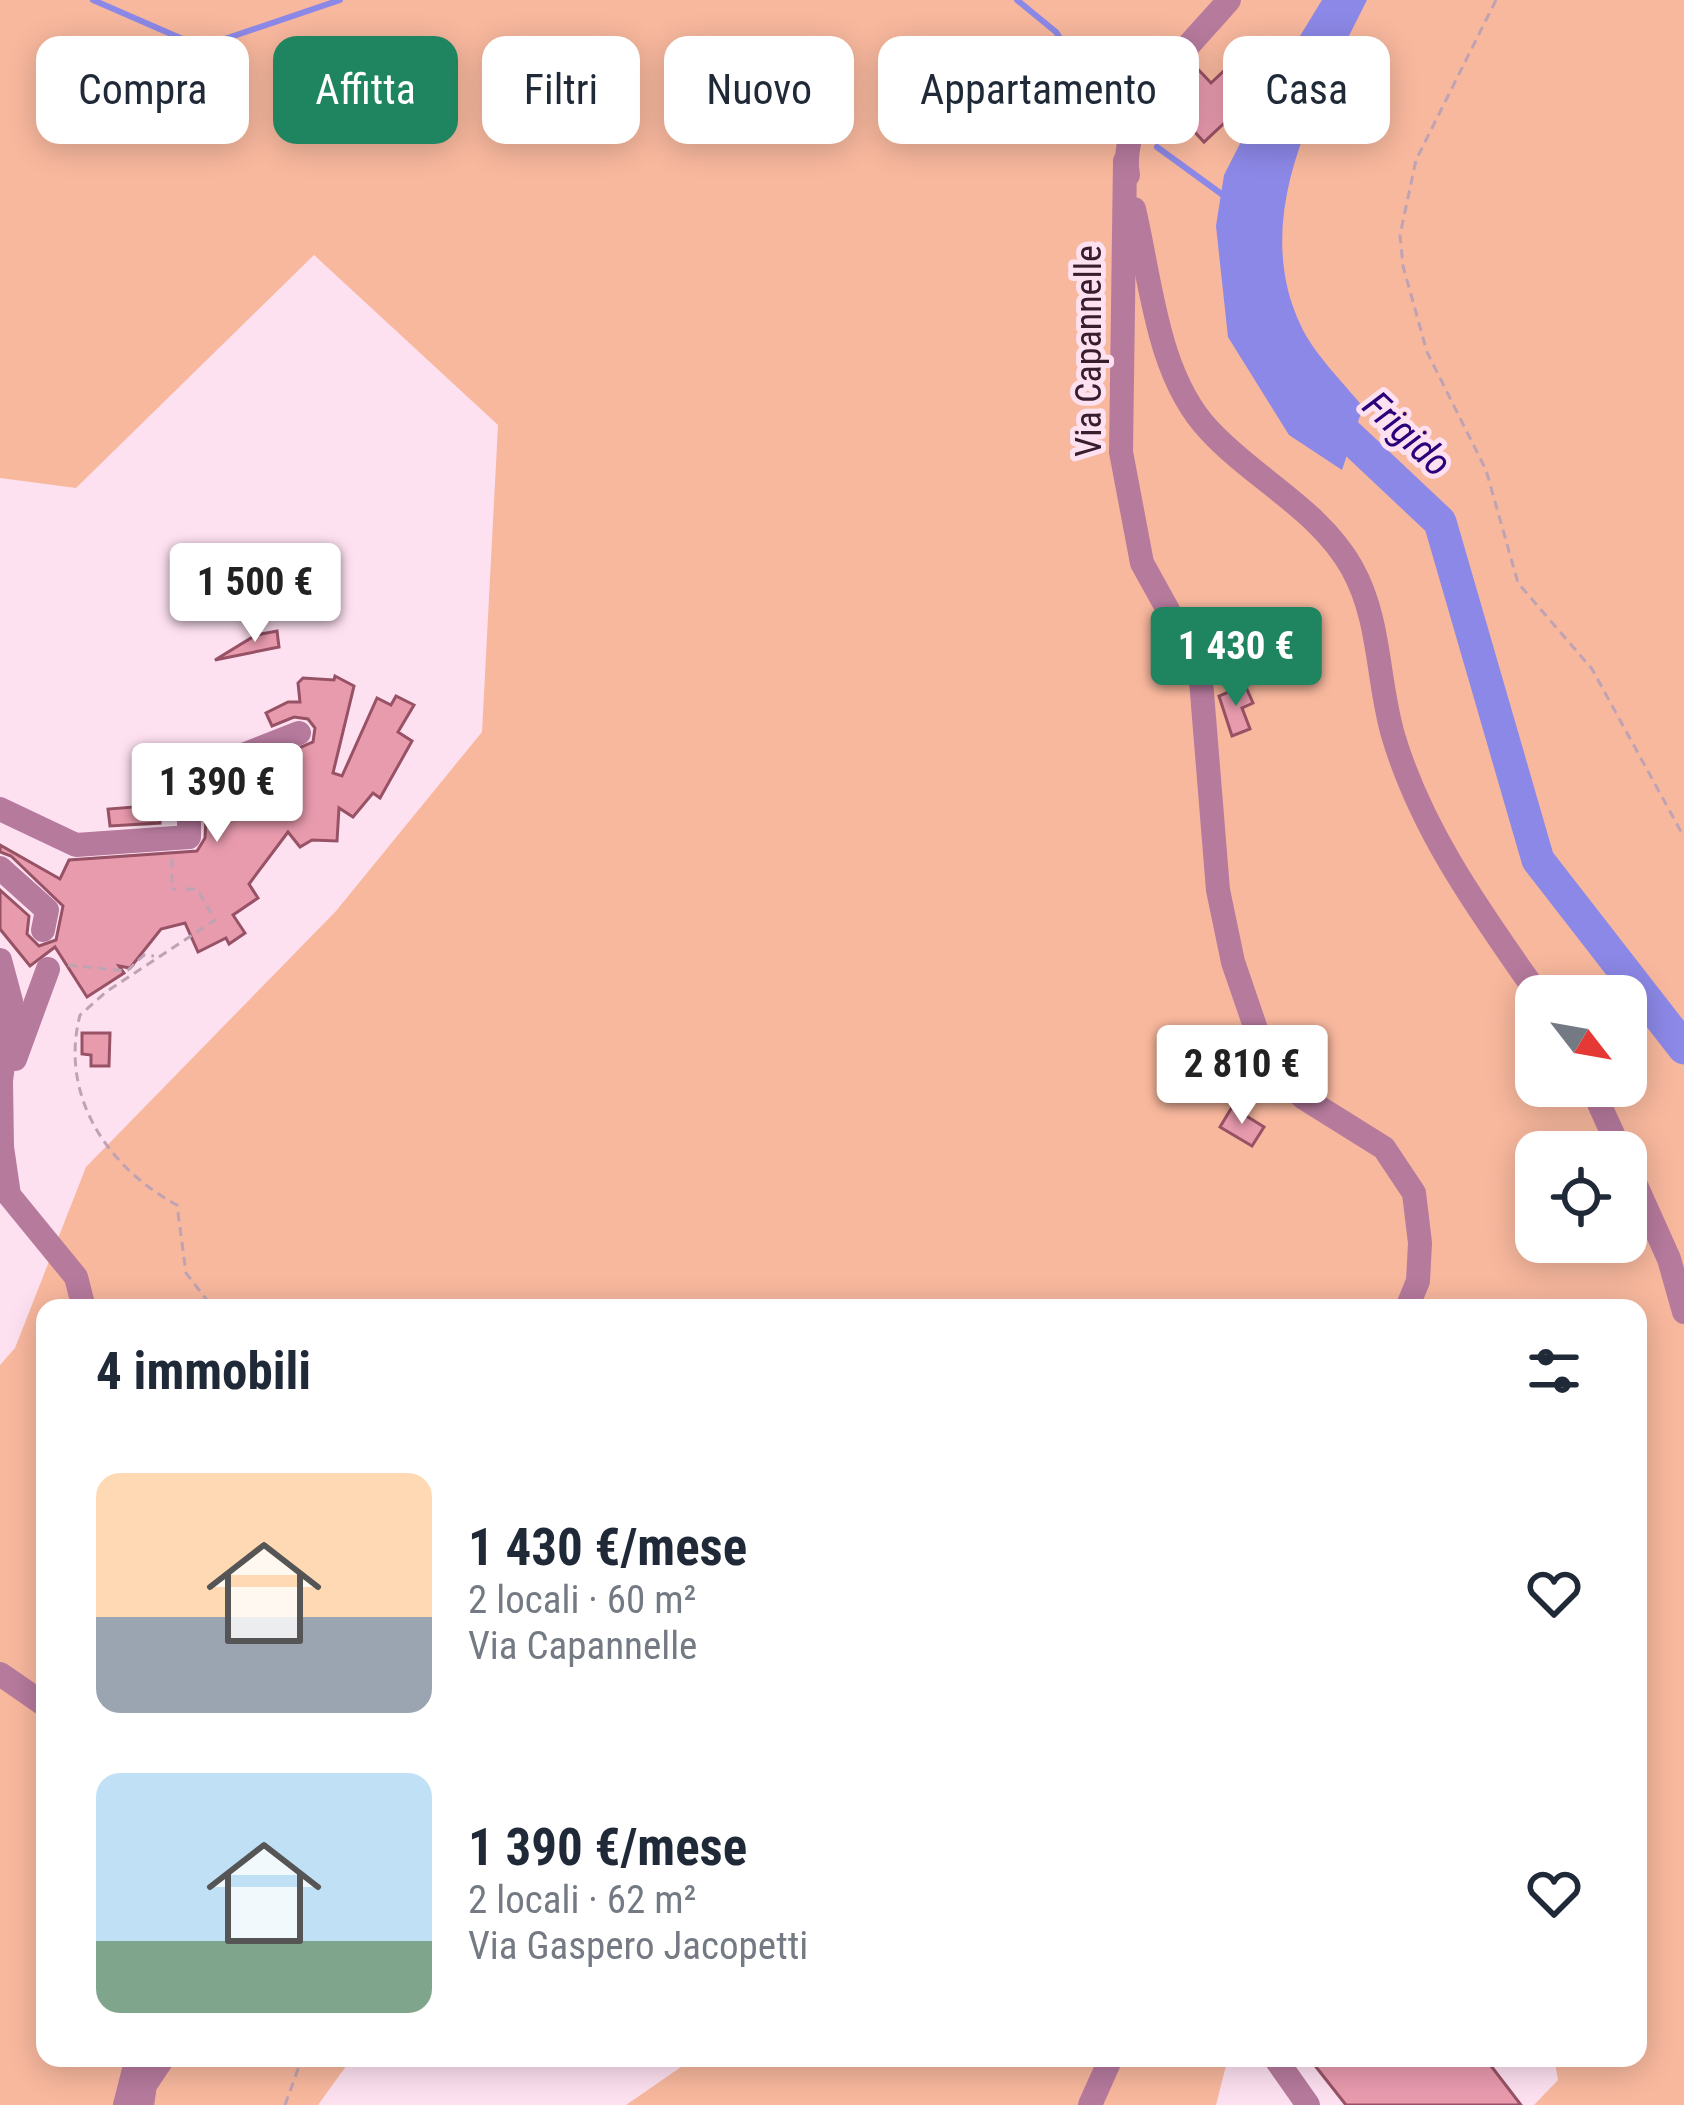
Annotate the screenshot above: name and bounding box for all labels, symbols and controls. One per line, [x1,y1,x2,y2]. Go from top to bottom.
chip: Compra [36,36,249,144]
chip: Affitta [273,36,458,144]
chip: Filtri [482,36,640,144]
chip: Nuovo [664,36,854,144]
chip: Appartamento [878,36,1199,144]
chip: Casa [1223,36,1390,144]
street label: Via Capannelle [1068,245,1110,457]
water label: Frigido [1354,382,1460,486]
pin: 1 500 € [144,543,366,645]
text: 1 500 € [197,559,313,605]
pin: 1 430 € [1125,607,1347,709]
text: 1 430 € [1178,623,1294,669]
pin: 1 390 € [106,743,328,845]
text: 1 390 € [159,759,275,805]
north arrow [1515,975,1647,1107]
map controls [1515,975,1647,1263]
pin: 2 810 € [1131,1025,1353,1127]
text: 2 810 € [1184,1041,1300,1087]
button: locate [1515,1131,1647,1263]
icon: filters [1521,1338,1587,1404]
text: 4 immobili [96,1342,311,1401]
text: 1 430 €/mese [468,1518,747,1577]
icon: home [192,1521,336,1665]
icon: heart [1521,1560,1587,1626]
text: 2 locali · 60 m² [468,1577,696,1623]
text: Via Capannelle [468,1623,697,1669]
text: 1 390 €/mese [468,1818,747,1877]
icon: home [192,1821,336,1965]
icon: heart [1521,1860,1587,1926]
text: 2 locali · 62 m² [468,1877,696,1923]
text: Via Gaspero Jacopetti [468,1923,808,1969]

